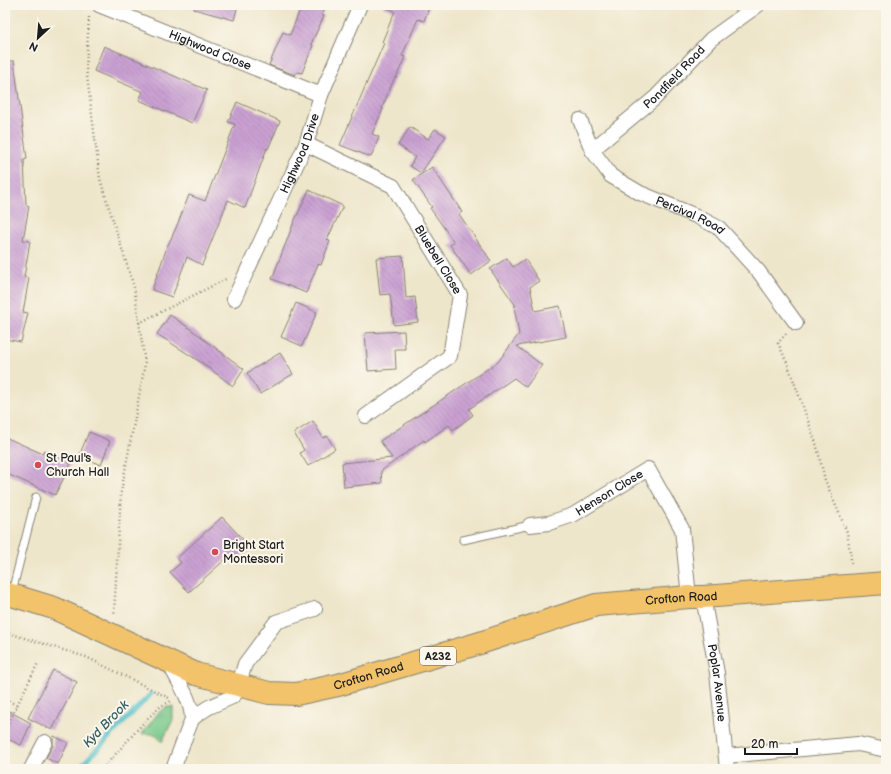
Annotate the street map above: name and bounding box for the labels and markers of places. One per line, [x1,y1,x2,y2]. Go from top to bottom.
place label: St Paul's Church Hall [46,451,109,480]
marker: St Paul's Church Hall [33,460,43,470]
place label: Bright Start Montessori [223,538,284,567]
marker: Bright Start Montessori [210,547,220,557]

